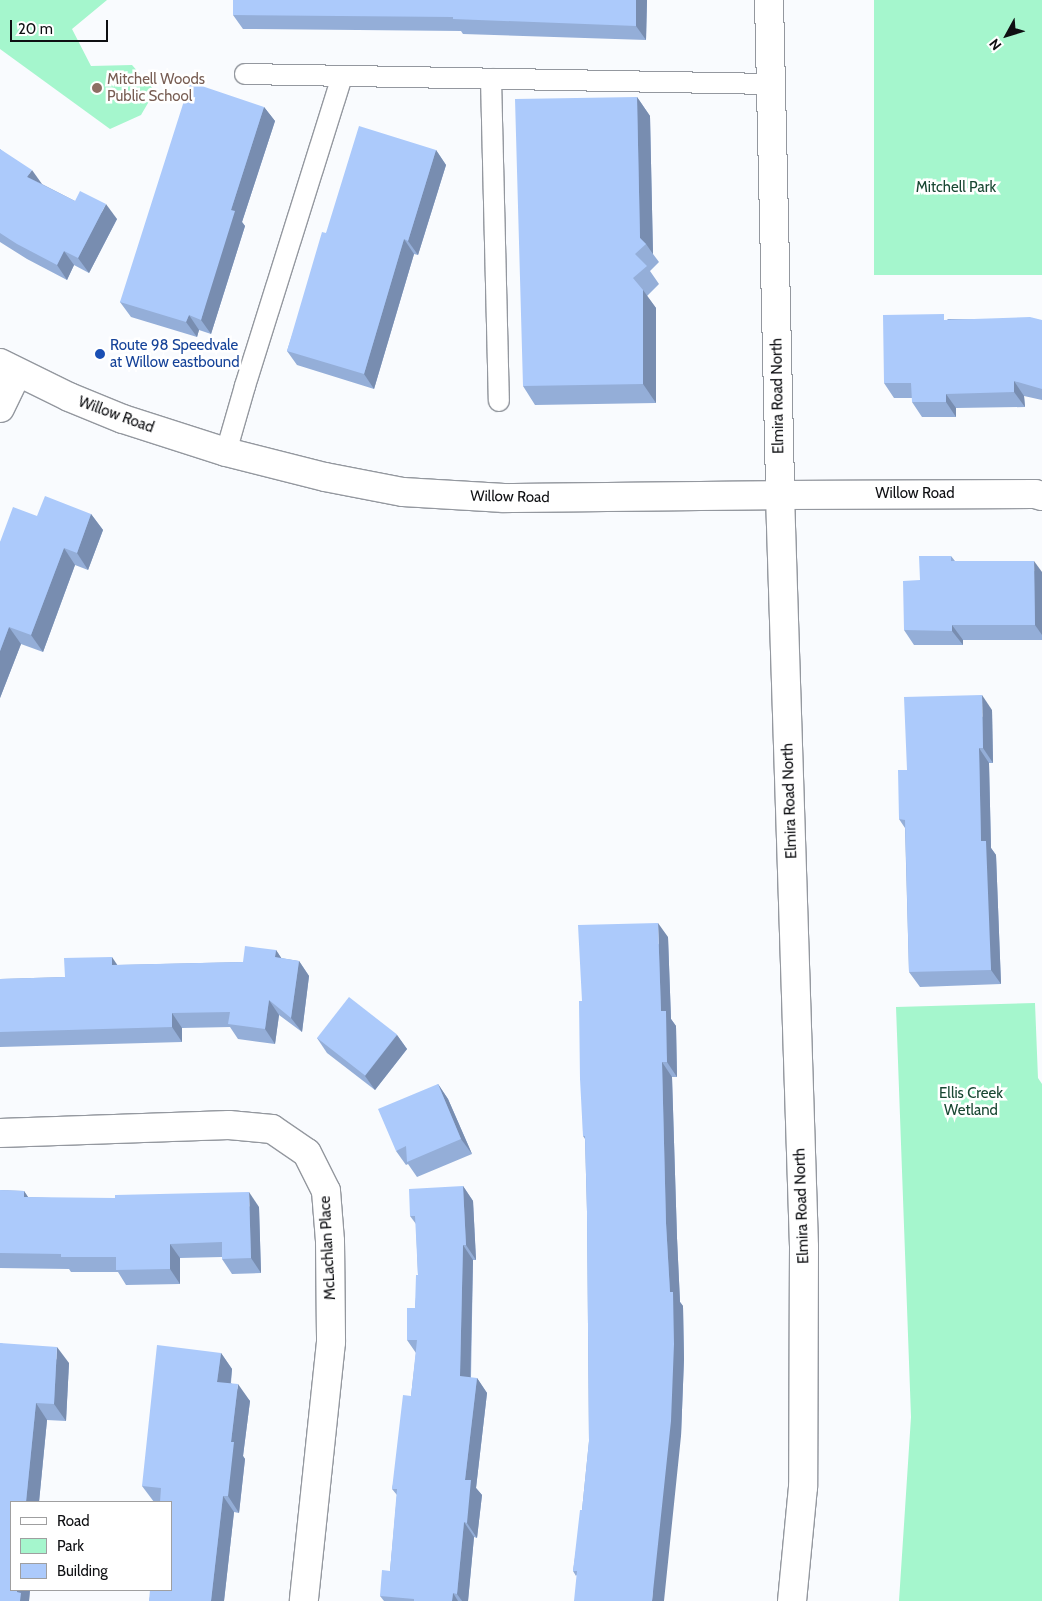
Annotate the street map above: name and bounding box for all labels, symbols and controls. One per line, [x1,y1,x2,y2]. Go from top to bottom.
scale bar [12,10,110,42]
north arrow [982,10,1032,60]
text: 20 m [18,20,53,38]
text: N [985,35,1005,54]
place label: Mitchell Woods Public School [107,70,205,105]
marker: Mitchell Woods Public School [91,82,103,94]
park label: Mitchell Park [916,179,996,197]
place label: Route 98 Speedvale at Willow eastbound [110,336,239,371]
street label: Elmira Road North [768,338,788,454]
marker: Route 98 Speedvale at Willow eastbound [94,348,106,360]
street label: Willow Road [76,393,156,437]
street label: Willow Road [875,485,955,503]
street label: Willow Road [470,487,550,507]
street label: Elmira Road North [779,743,801,859]
park label: Ellis Creek Wetland [939,1084,1003,1119]
street label: Elmira Road North [791,1148,813,1264]
street label: McLachlan Place [316,1195,340,1301]
legend [10,1501,172,1591]
text: Road [57,1512,90,1530]
text: Park [57,1537,84,1555]
text: Building [57,1562,108,1580]

